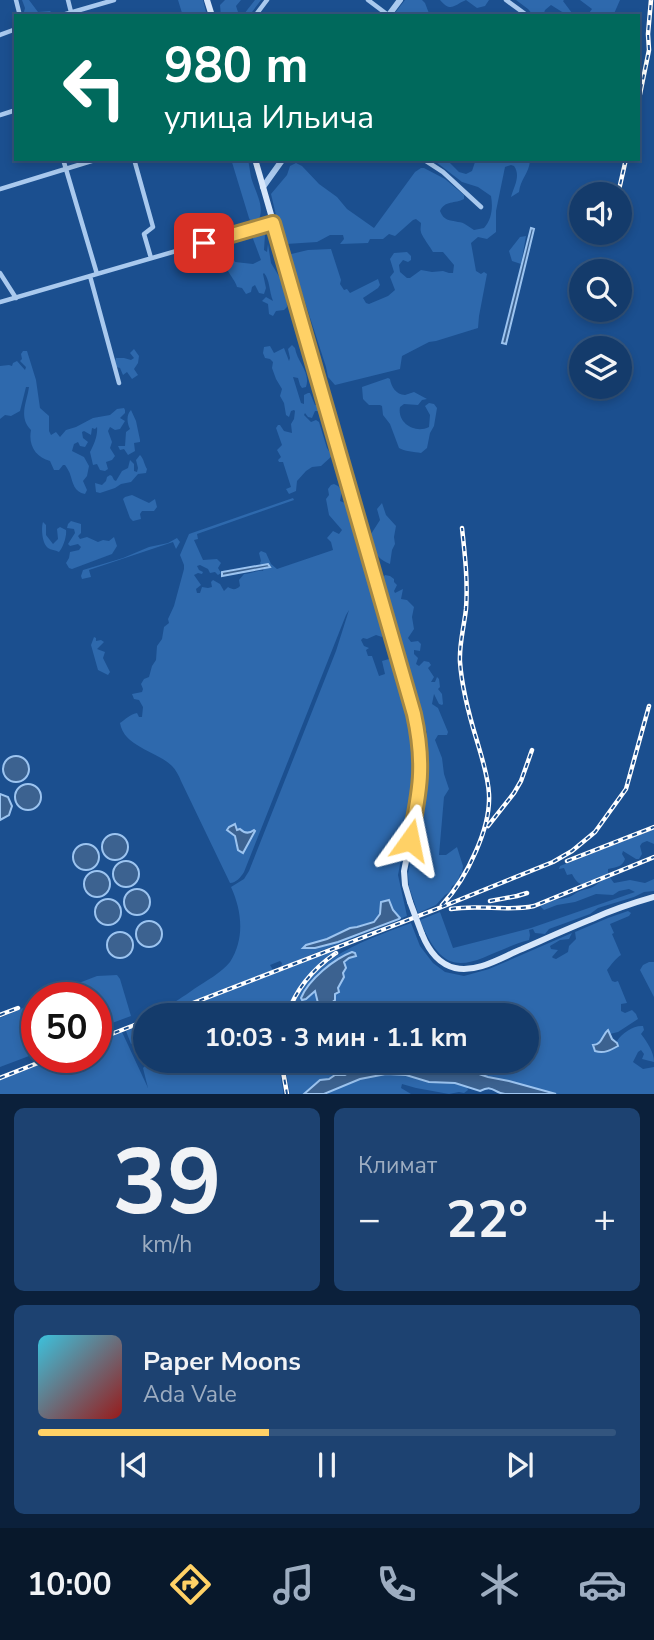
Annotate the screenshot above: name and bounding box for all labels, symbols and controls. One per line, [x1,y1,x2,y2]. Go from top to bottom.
text: 980 m [164,32,308,99]
icon: left [49,42,140,133]
text: улица Ильича [164,96,374,139]
map controls [569,182,632,399]
button: sound [569,182,632,245]
pin [174,213,234,273]
icon: arrive [185,224,223,262]
button: search [569,259,632,322]
button: layers [569,336,632,399]
position arrow [373,803,447,877]
speed limit sign: 50 [21,982,112,1073]
text: 10:03 · 3 мин · 1.1 km [204,1020,468,1055]
text: 39 [112,1121,222,1245]
text: Климат [358,1150,437,1181]
text: 22° [446,1184,528,1255]
text: − [358,1194,381,1245]
text: + [593,1194,616,1245]
text: km/h [142,1229,192,1260]
text: Paper Moons [143,1344,301,1379]
text: Ada Vale [143,1379,237,1410]
icon: previous [115,1446,153,1484]
icon: pause [308,1446,346,1484]
icon: next [501,1446,539,1484]
icon: directions [166,1560,215,1609]
icon: music [269,1560,318,1609]
icon: phone [372,1560,421,1609]
icon: climate [475,1560,524,1609]
icon: car [578,1560,627,1609]
text: 10:00 [27,1563,112,1606]

